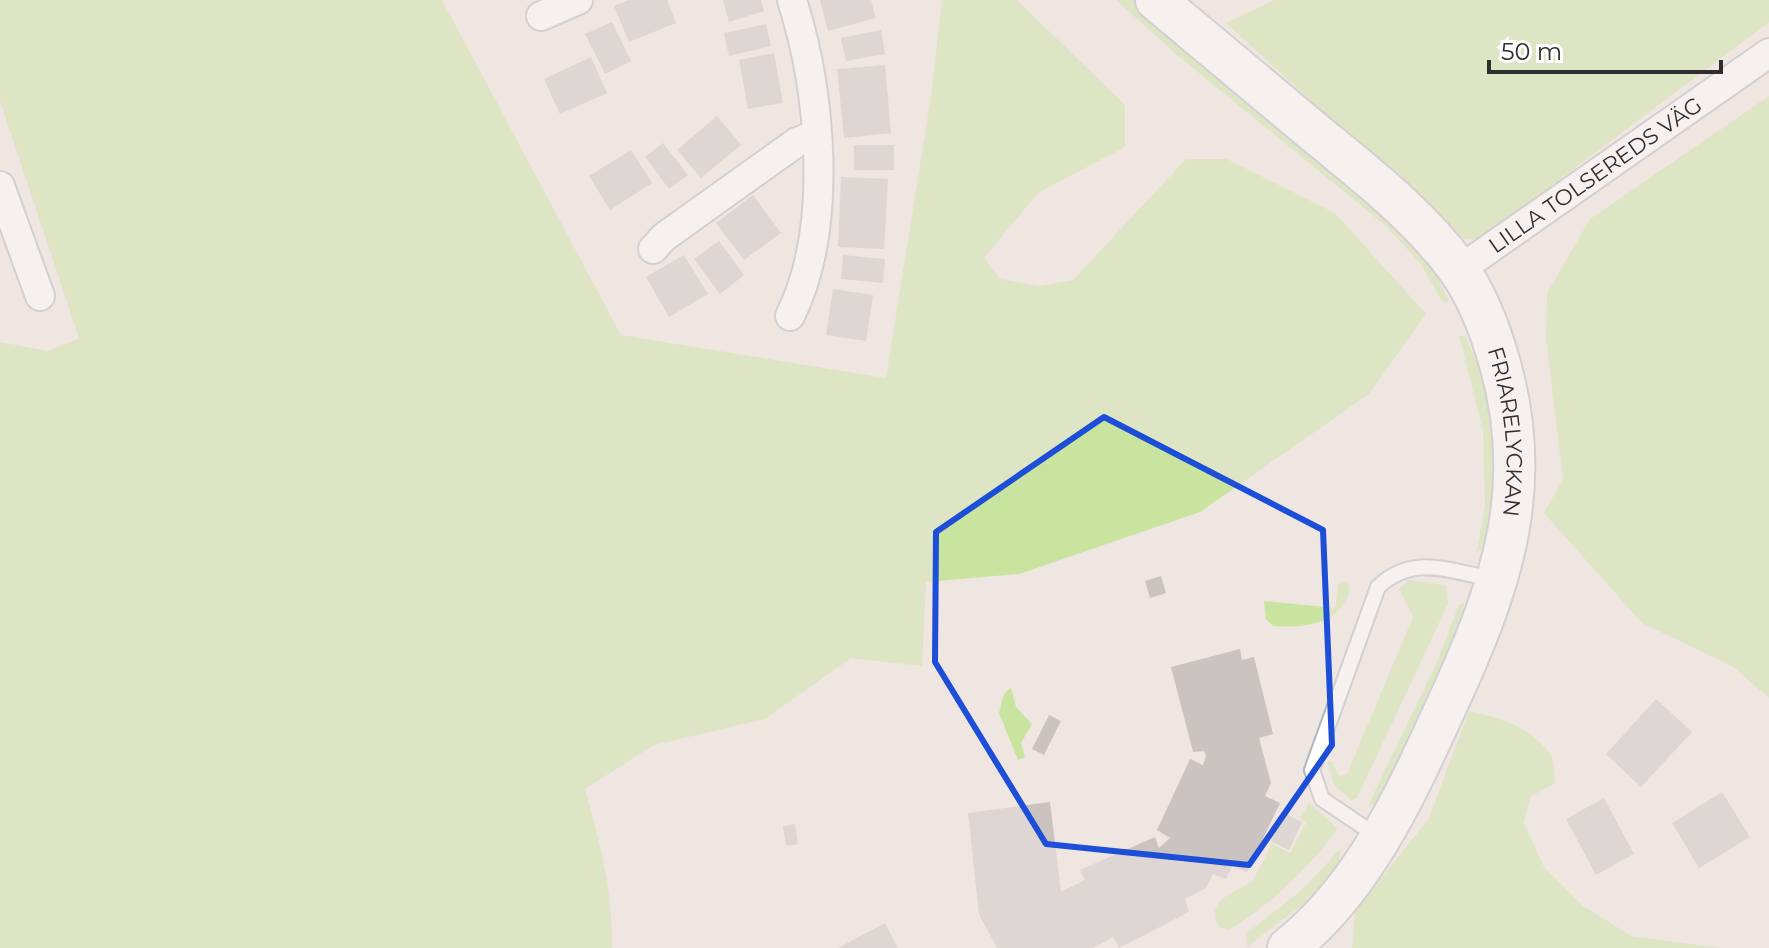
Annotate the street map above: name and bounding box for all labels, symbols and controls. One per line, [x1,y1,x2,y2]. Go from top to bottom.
scale bar [1489,24,1721,74]
text: 50 m [1501,37,1562,66]
street label: LILLA TOLSEREDS VÄG [1483,91,1707,259]
street label: FRIARELYCKAN [1482,343,1528,518]

